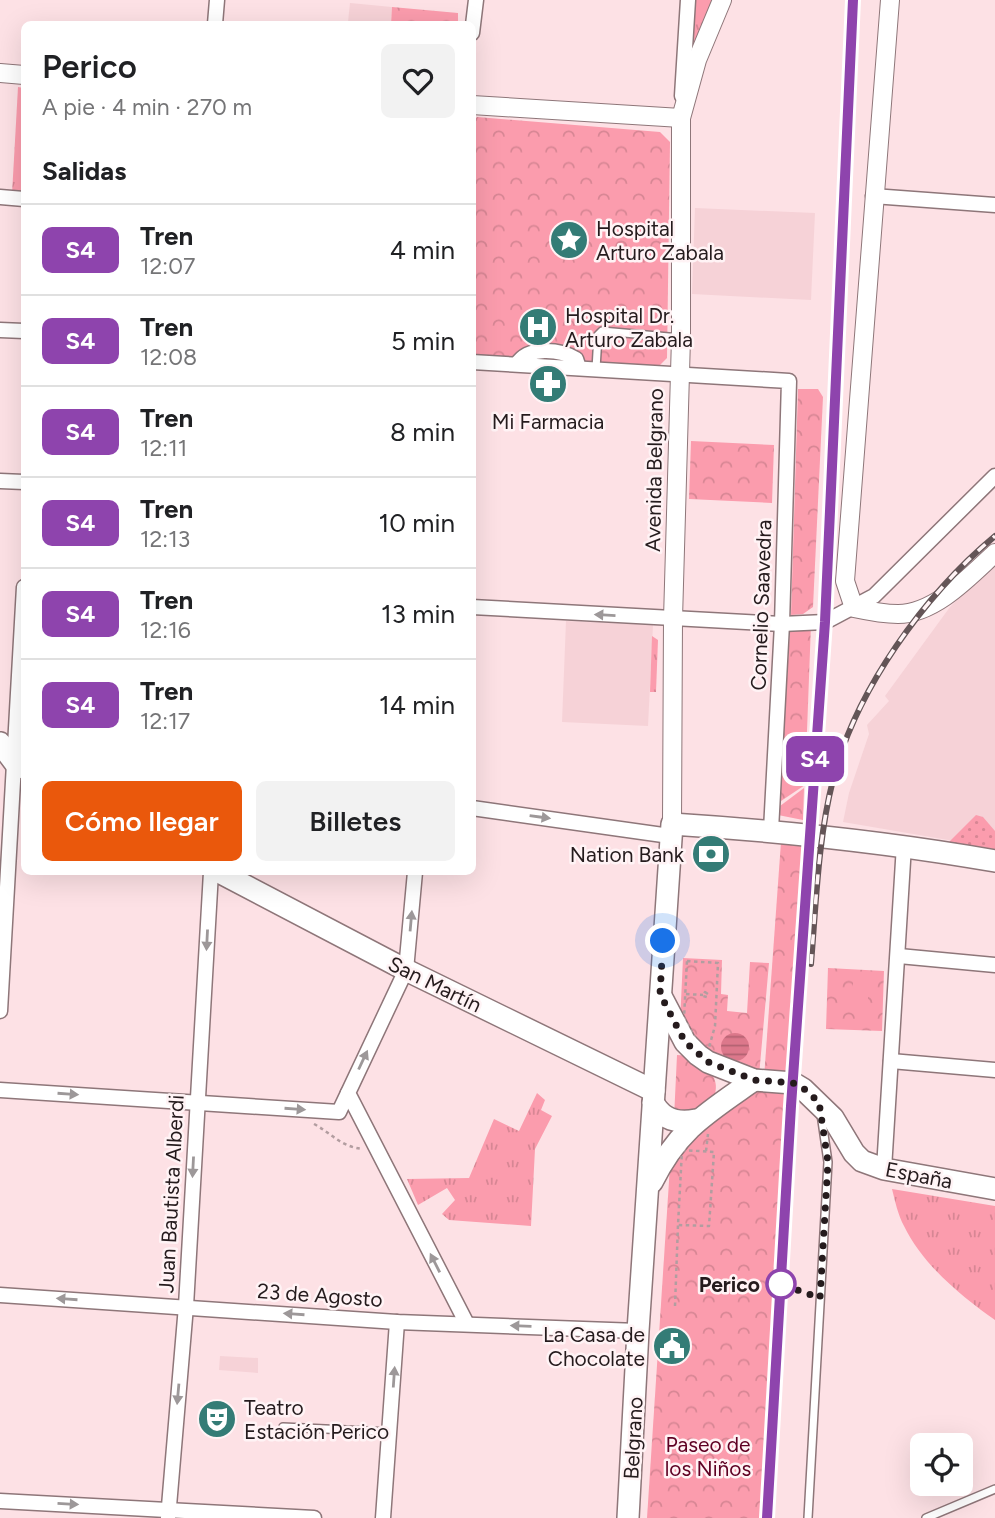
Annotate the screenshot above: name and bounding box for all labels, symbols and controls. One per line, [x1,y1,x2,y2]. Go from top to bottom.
button: heart [381,44,455,118]
text: Perico [42,47,137,86]
text: A pie · 4 min · 270 m [42,93,252,121]
text: Salidas [42,155,126,187]
place label: Hospital Arturo Zabala [596,216,724,265]
place icon: Hospital Arturo Zabala [548,219,590,261]
text: Tren [140,220,193,252]
text: 4 min [390,234,455,266]
text: S4 [66,235,95,264]
text: 12:07 [140,252,195,280]
place label: Hospital Dr. Arturo Zabala [565,303,693,352]
hospital icon: Hospital Dr. Arturo Zabala [517,306,559,348]
text: Tren [140,311,193,343]
text: 5 min [391,325,455,357]
text: S4 [66,326,95,355]
text: 12:08 [140,343,197,371]
pharmacy icon: Mi Farmacia [527,363,569,405]
street label: Avenida Belgrano [640,388,668,552]
text: Tren [140,402,193,434]
place label: Mi Farmacia [492,409,604,434]
text: 8 min [390,416,455,448]
text: S4 [66,417,95,446]
text: 12:11 [140,434,187,462]
text: Tren [140,493,193,525]
text: 10 min [379,507,455,539]
text: S4 [66,508,95,537]
street label: Cornelio Saavedra [746,519,776,691]
text: 12:13 [140,525,190,553]
text: Tren [140,584,193,616]
text: 13 min [381,598,455,630]
text: S4 [66,599,95,628]
one-way arrow [594,609,616,620]
text: 12:16 [140,616,191,644]
text: Tren [140,675,193,707]
text: 14 min [379,689,455,721]
text: S4 [66,690,95,719]
text: 12:17 [140,707,190,735]
line badge: S4 [784,736,846,782]
text: S4 [800,744,830,773]
button: Cómo llegar [42,781,242,861]
button: Billetes [256,781,455,861]
one-way arrow [529,812,551,823]
bank icon: Nation Bank [690,833,732,875]
place label: Nation Bank [570,842,685,867]
one-way arrow [406,910,417,932]
your location [645,923,680,958]
one-way arrow [201,929,212,951]
street label: San Martín [384,951,486,1017]
one-way arrow [358,1050,369,1071]
one-way arrow [57,1089,79,1100]
street label: Juan Bautista Alberdi [153,1094,189,1294]
one-way arrow [284,1104,306,1115]
one-way arrow [188,1156,199,1178]
street label: España [883,1156,955,1194]
one-way arrow [430,1253,442,1273]
marker: Perico [766,1269,796,1299]
place label: Perico [699,1272,760,1297]
street label: 23 de Agosto [256,1278,384,1312]
one-way arrow [55,1293,77,1304]
one-way arrow [282,1308,304,1319]
one-way arrow [510,1321,532,1332]
place label: La Casa de Chocolate [543,1322,645,1371]
public building icon: La Casa de Chocolate [651,1325,693,1367]
one-way arrow [389,1365,400,1387]
one-way arrow [173,1383,184,1405]
place label: Teatro Estación Perico [244,1395,389,1444]
street label: Belgrano [618,1396,648,1480]
theatre icon: Teatro Estación Perico [196,1398,238,1440]
park label: Paseo de los Niños [665,1432,751,1481]
map controls [910,1433,973,1496]
button: locate [910,1433,973,1496]
one-way arrow [57,1499,79,1510]

